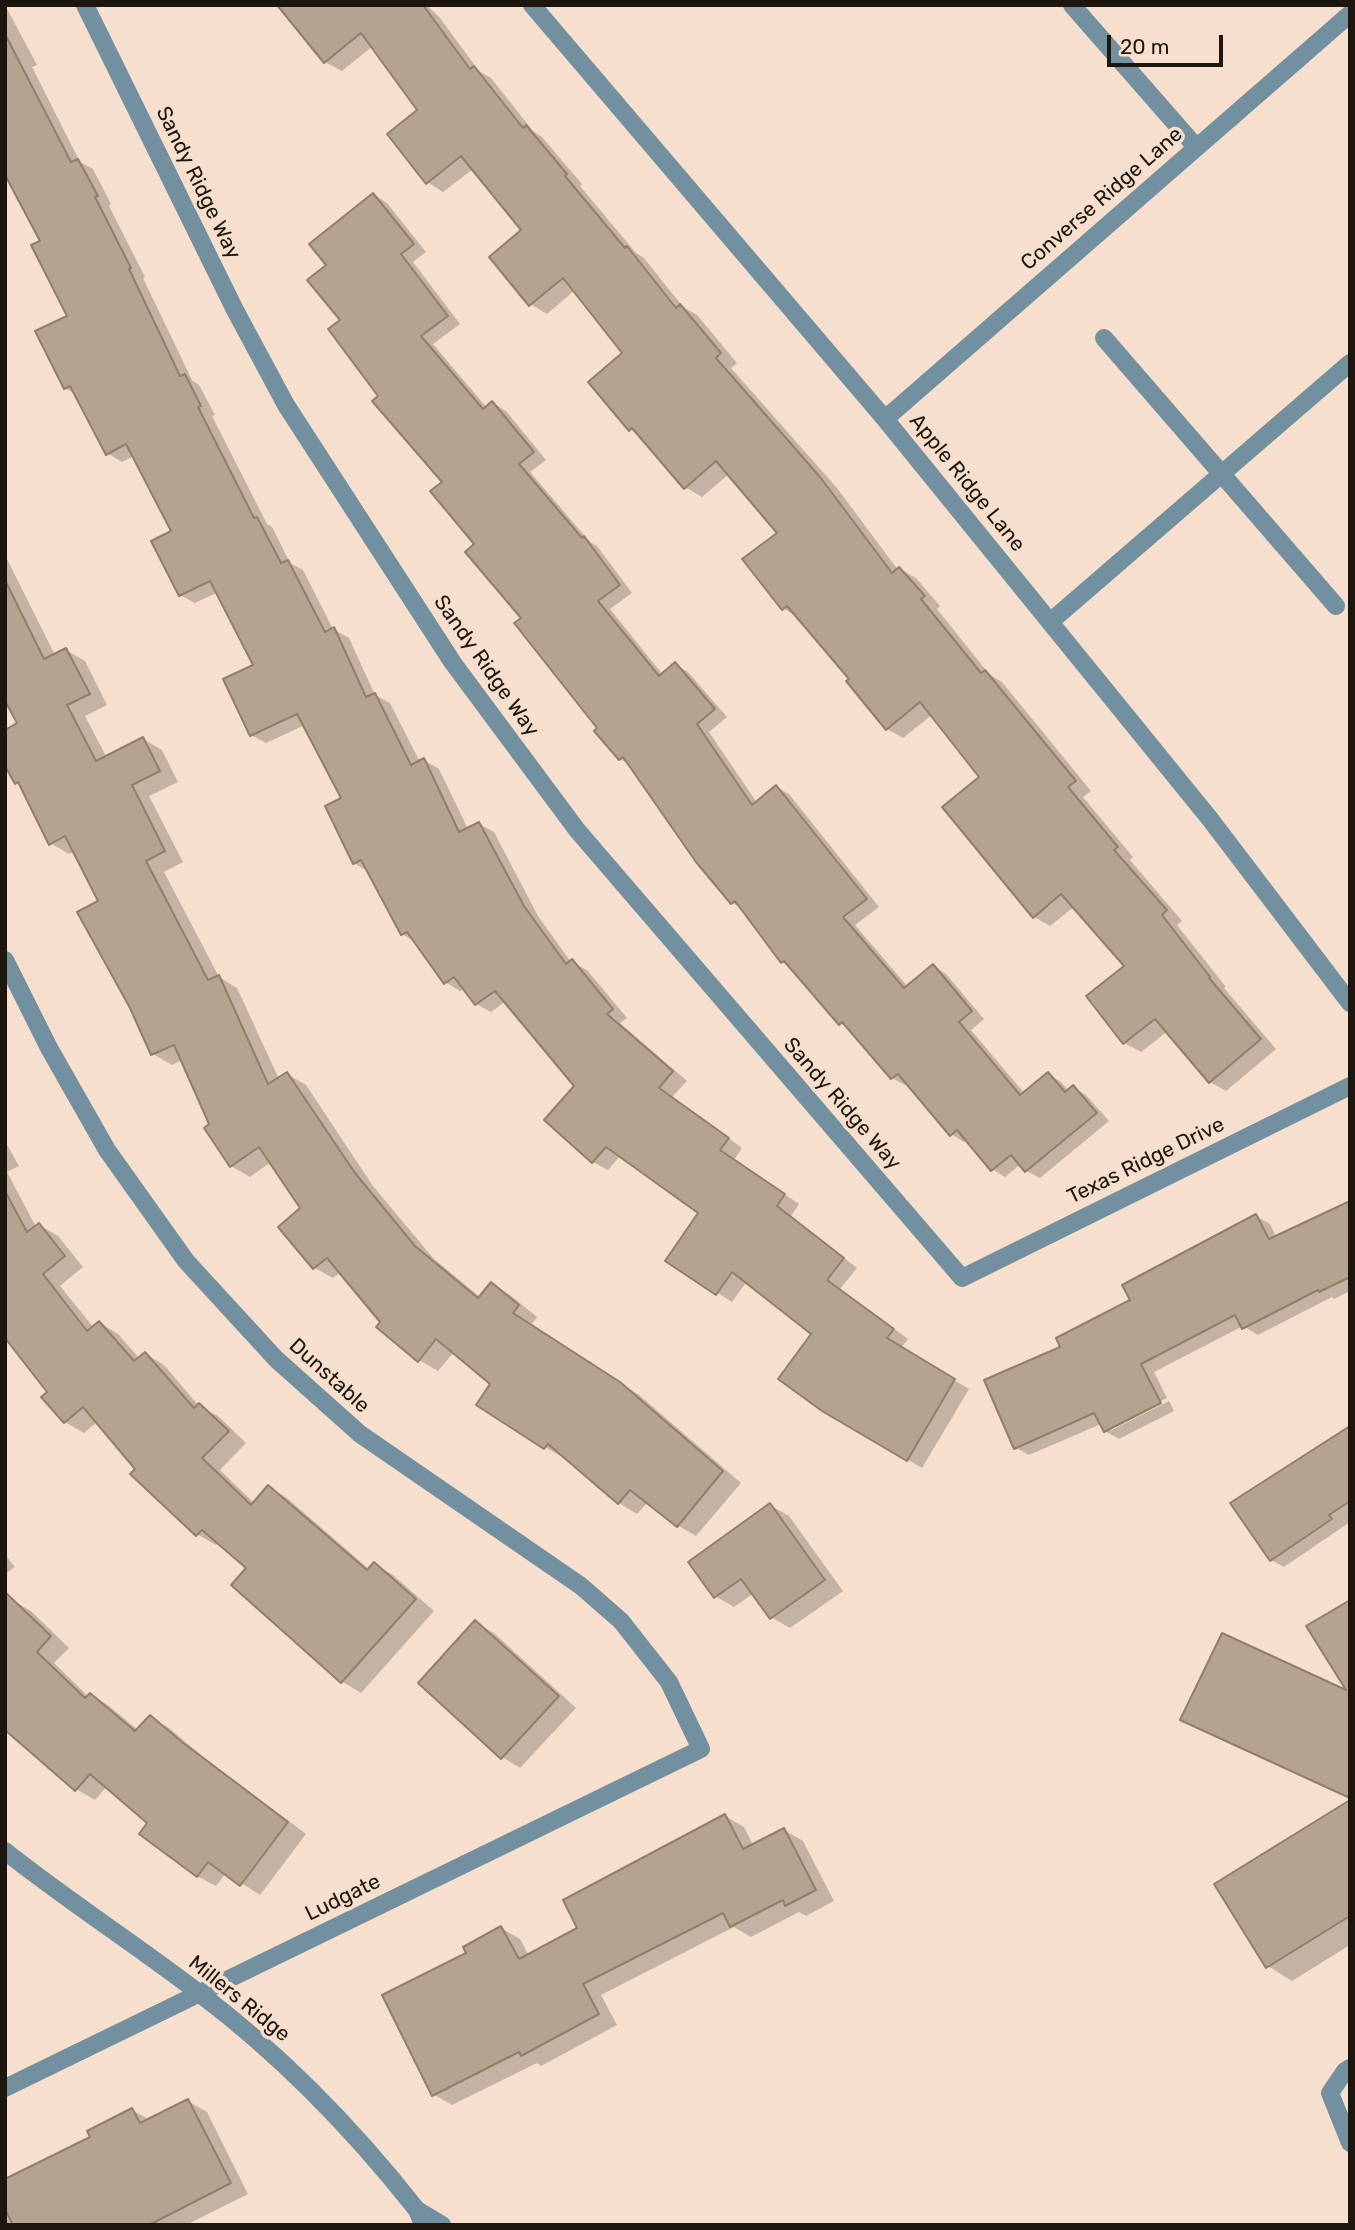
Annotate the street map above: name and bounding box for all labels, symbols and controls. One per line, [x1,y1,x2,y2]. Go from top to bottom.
scale bar [1110,21,1226,65]
text: 20 m [1120,34,1169,59]
street label: Sandy Ridge Way [150,103,246,263]
street label: Converse Ridge Lane [1016,122,1188,276]
street label: Apple Ridge Lane [904,409,1030,557]
street label: Sandy Ridge Way [428,591,544,741]
street label: Sandy Ridge Way [778,1033,906,1175]
street label: Texas Ridge Drive [1063,1112,1229,1210]
street label: Dunstable [284,1333,374,1419]
street label: Ludgate [301,1869,385,1927]
street label: Millers Ridge [183,1950,295,2048]

